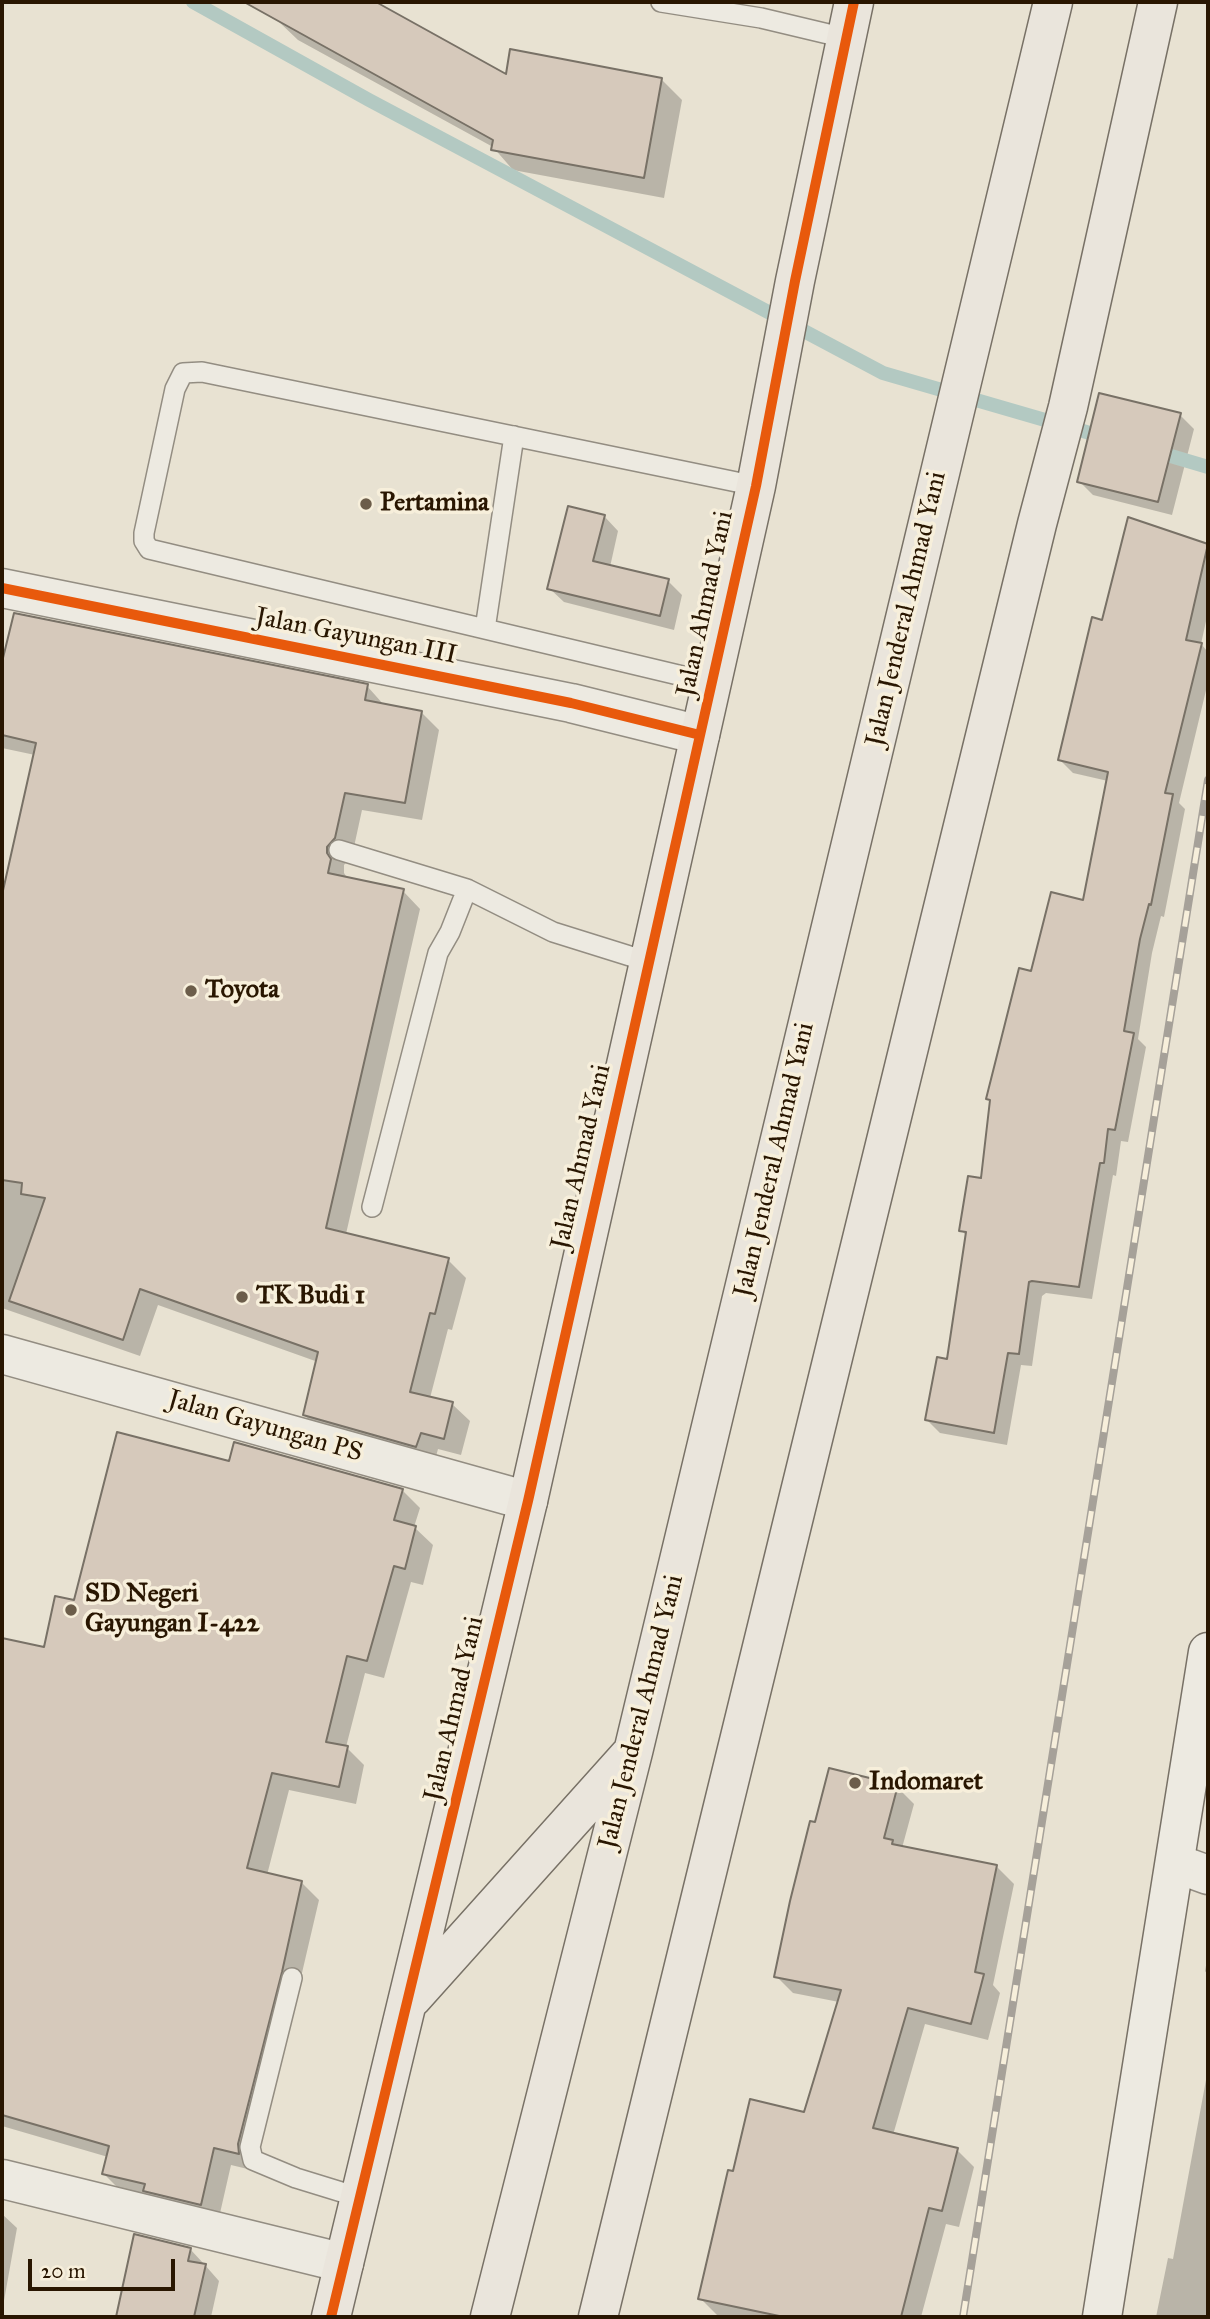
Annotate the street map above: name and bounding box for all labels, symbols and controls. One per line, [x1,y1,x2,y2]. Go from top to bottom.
street label: Jalan Jenderal Ahmad Yani [860,468,954,750]
place label: Pertamina [380,488,489,520]
marker: Pertamina [358,496,374,512]
street label: Jalan Ahmad Yani [671,508,741,700]
street label: Jalan Gayungan III [253,602,459,672]
place label: Toyota [205,975,279,1007]
marker: Toyota [183,983,199,999]
street label: Jalan Jenderal Ahmad Yani [728,1019,822,1301]
street label: Jalan Ahmad Yani [546,1061,618,1253]
place label: TK Budi 1 [256,1281,365,1313]
marker: TK Budi 1 [234,1289,250,1305]
street label: Jalan Gayungan PS [164,1384,366,1470]
street label: Jalan Jenderal Ahmad Yani [593,1572,691,1852]
place label: SD Negeri Gayungan I-422 [85,1579,259,1640]
marker: SD Negeri Gayungan I-422 [63,1602,79,1618]
street label: Jalan Ahmad Yani [419,1613,491,1805]
place label: Indomaret [869,1767,983,1799]
marker: Indomaret [847,1775,863,1791]
scale bar [32,2246,178,2290]
text: 20 m [41,2258,86,2284]

